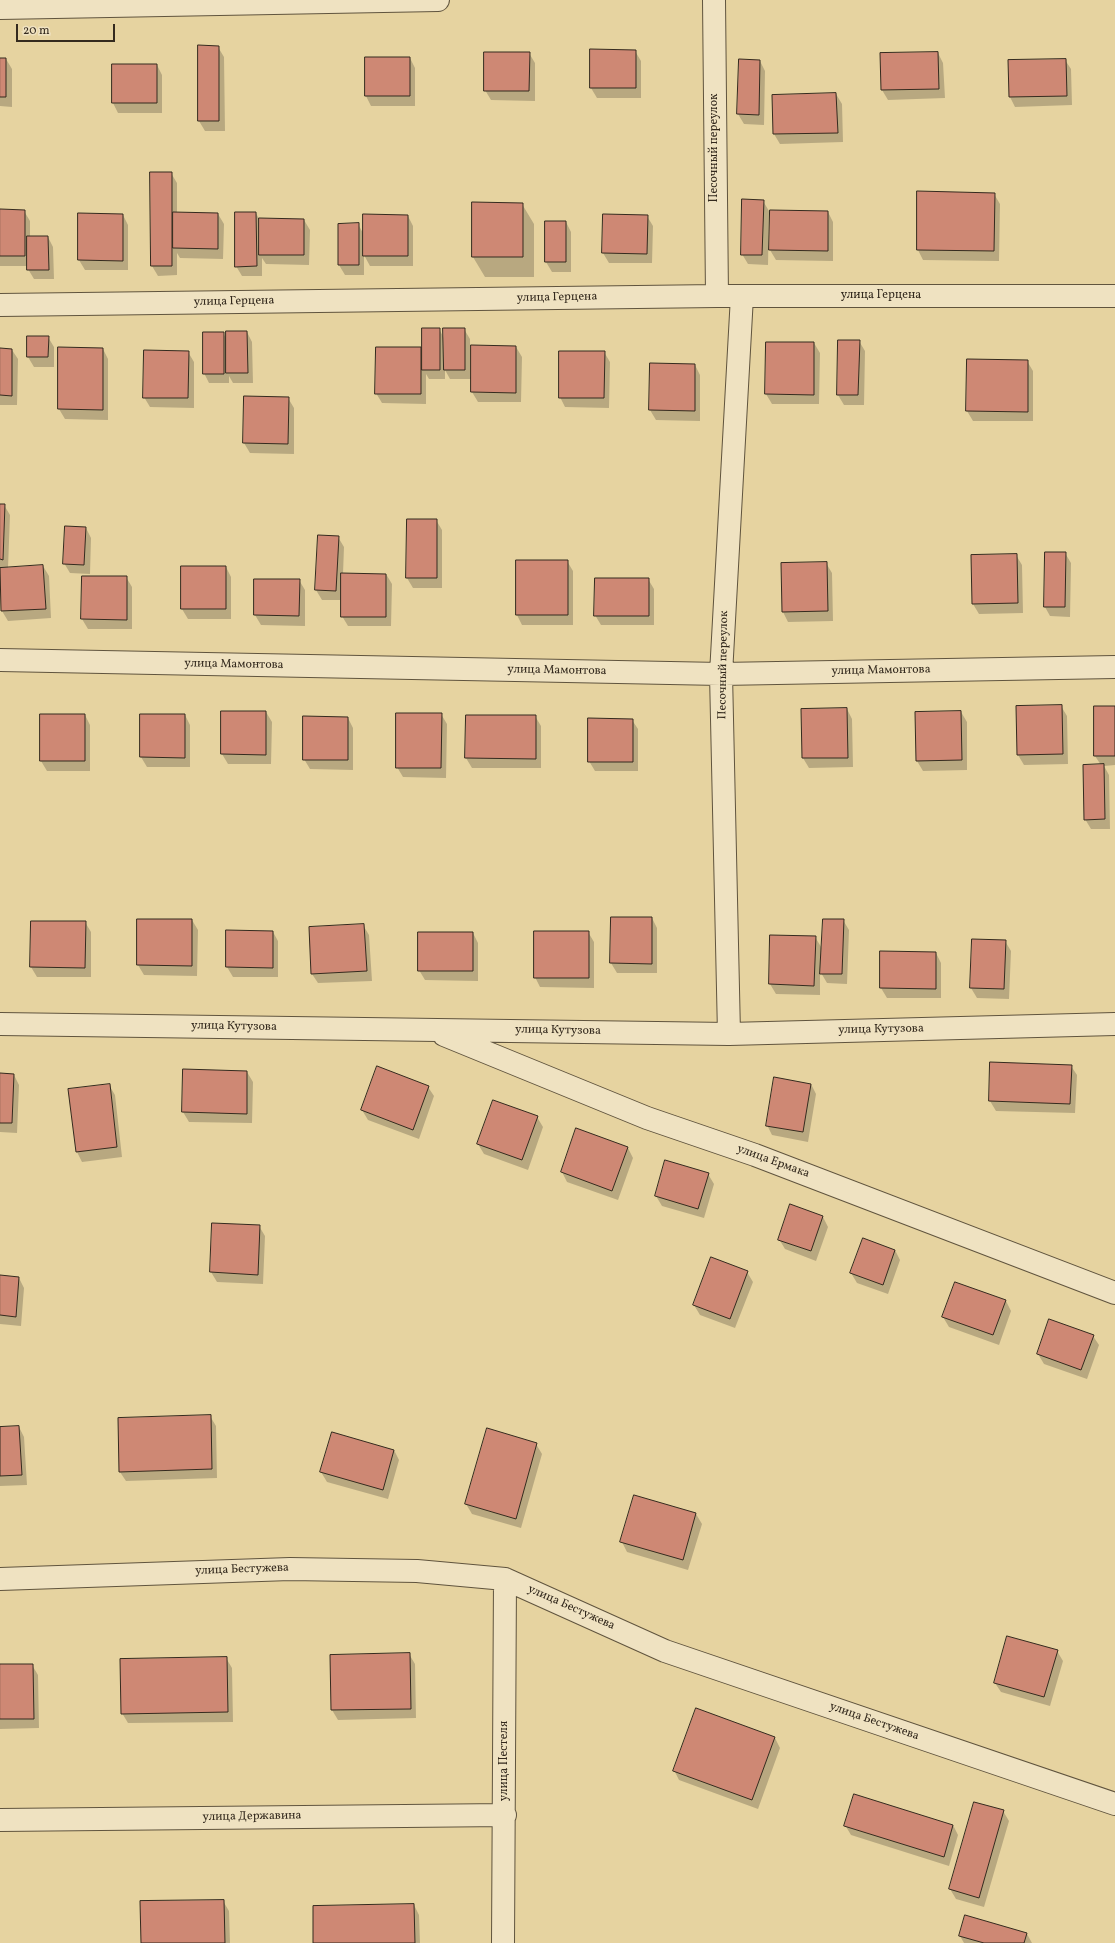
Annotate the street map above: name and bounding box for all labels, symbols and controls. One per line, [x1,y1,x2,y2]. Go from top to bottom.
scale bar [18,16,117,42]
text: 20 m [23,23,50,39]
street label: Песочный переулок [708,94,722,202]
street label: улица Герцена [841,289,921,303]
street label: улица Герцена [517,290,597,306]
street label: улица Герцена [194,294,274,310]
street label: Песочный переулок [716,610,732,720]
street label: улица Мамонтова [184,657,284,673]
street label: улица Мамонтова [507,663,607,679]
street label: улица Мамонтова [831,663,931,679]
street label: улица Кутузова [191,1019,277,1035]
street label: улица Кутузова [838,1022,924,1038]
street label: улица Кутузова [515,1023,601,1039]
street label: улица Ермака [735,1142,811,1182]
street label: улица Бестужева [195,1561,289,1579]
street label: улица Бестужева [525,1582,617,1634]
street label: улица Бестужева [827,1700,921,1744]
street label: улица Пестеля [498,1721,512,1801]
street label: улица Державина [202,1809,302,1825]

